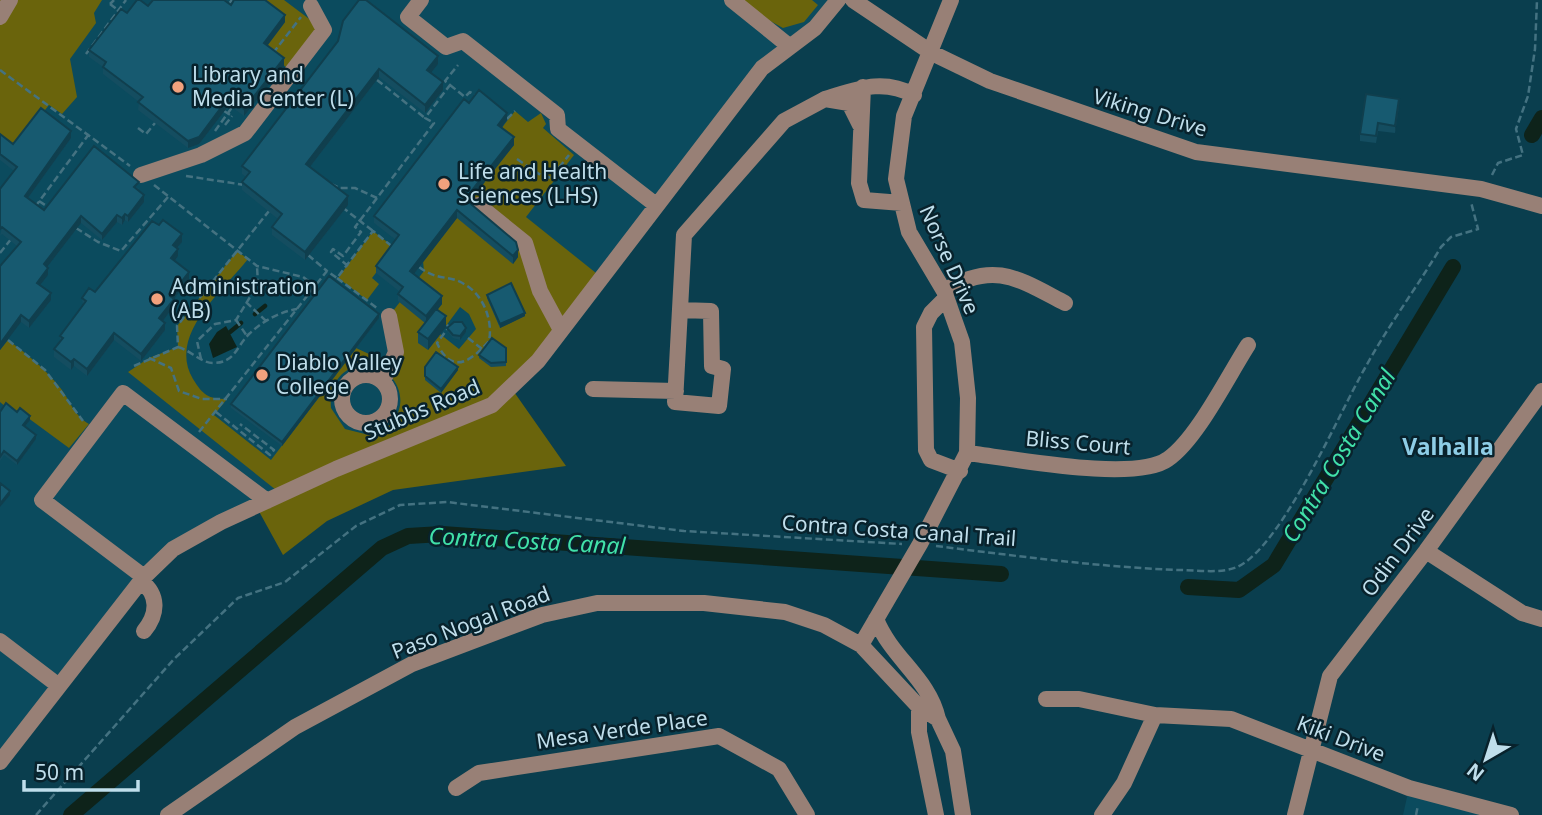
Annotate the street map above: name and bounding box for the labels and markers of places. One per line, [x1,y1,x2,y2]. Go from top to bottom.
place label: Library and Media Center (L) [192,60,354,112]
marker: Library and Media Center (L) [170,79,186,95]
place label: Life and Health Sciences (LHS) [458,157,607,209]
marker: Life and Health Sciences (LHS) [436,176,452,192]
place label: Administration (AB) [171,272,317,324]
marker: Administration (AB) [149,291,165,307]
place label: Diablo Valley College [276,348,402,400]
marker: Diablo Valley College [254,367,270,383]

